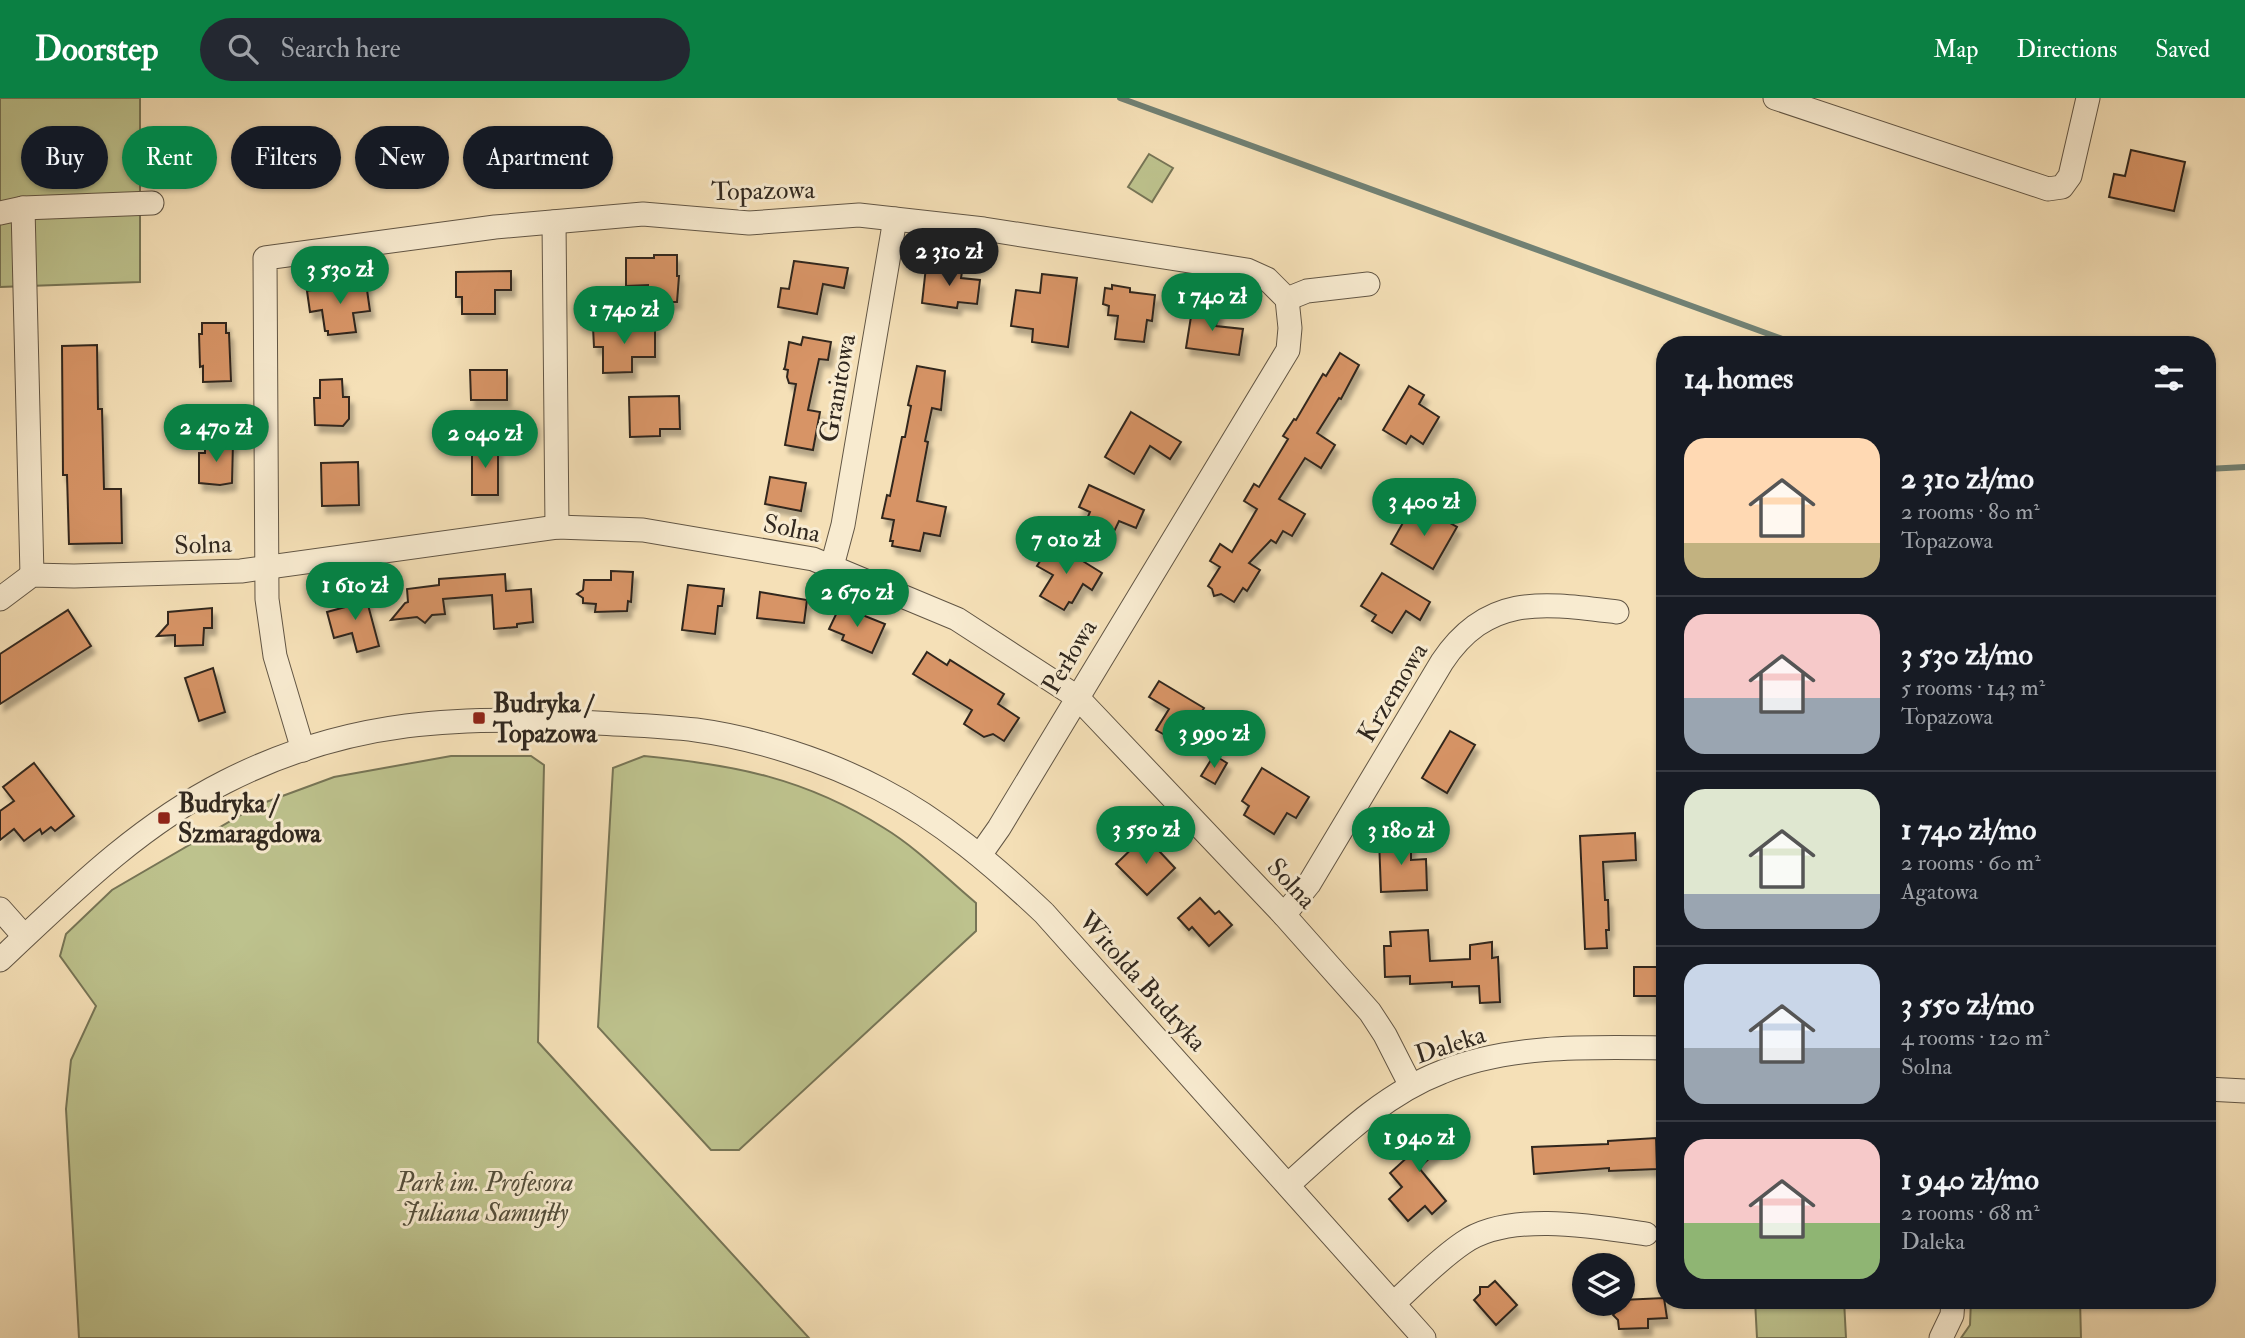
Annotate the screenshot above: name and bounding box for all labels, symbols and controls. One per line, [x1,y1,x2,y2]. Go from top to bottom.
search box [200,18,690,81]
text: Doorstep [35,29,158,70]
icon: search [224,30,262,68]
text: Search here [280,33,401,65]
text: Map [1933,34,1978,65]
text: Directions [2016,34,2117,65]
text: Saved [2155,34,2210,65]
chip: Buy [21,126,108,189]
chip: Rent [122,126,217,189]
chip: Filters [231,126,341,189]
chip: New [355,126,449,189]
chip: Apartment [463,126,613,189]
street label: Topazowa [711,174,816,209]
pin: 2 310 zł [877,228,1021,288]
text: 2 310 zł [915,236,983,265]
pin: 3 530 zł [268,246,412,306]
text: 3 530 zł [307,254,373,283]
pin: 1 740 zł [1140,274,1284,333]
text: 1 740 zł [1177,281,1247,310]
pin: 1 740 zł [552,286,696,346]
text: 1 740 zł [589,294,659,323]
street label: Granitowa [813,331,863,445]
icon: filters [2150,359,2188,397]
text: 14 homes [1684,360,1793,397]
pin: 2 470 zł [144,404,288,464]
pin: 2 040 zł [413,410,557,470]
text: 2 470 zł [180,412,252,441]
text: 2 040 zł [448,418,522,447]
text: 2 310 zł/mo [1901,460,2034,497]
icon: home [1740,466,1824,550]
pin: 3 400 zł [1352,478,1496,538]
text: 3 400 zł [1388,486,1460,515]
text: 2 rooms · 80 m² [1901,497,2040,526]
street label: Solna [760,508,823,550]
pin: 7 010 zł [994,517,1138,576]
text: 7 010 zł [1032,524,1100,553]
text: Topazowa [1901,526,1993,555]
street label: Solna [174,528,233,562]
pin: 1 610 zł [283,562,427,622]
text: 1 610 zł [322,570,388,599]
pin: 2 670 zł [785,570,929,629]
text: 2 670 zł [821,577,893,606]
street label: Perłowa [1035,614,1104,699]
text: 3 530 zł/mo [1901,636,2033,673]
street label: Krzemowa [1351,637,1435,748]
icon: home [1740,642,1824,726]
text: 5 rooms · 143 m² [1901,673,2045,702]
place label: Budryka / Topazowa [492,688,598,751]
text: Topazowa [1901,702,1993,731]
marker: Budryka / Topazowa [471,710,487,726]
pin: 3 990 zł [1142,710,1286,770]
text: 3 990 zł [1179,718,1249,747]
place label: Budryka / Szmaragdowa [178,788,322,851]
pin: 3 550 zł [1074,806,1218,866]
pin: 3 180 zł [1329,808,1473,867]
marker: Budryka / Szmaragdowa [156,810,172,826]
text: 1 740 zł/mo [1901,811,2036,848]
text: 3 550 zł [1112,814,1180,843]
text: 3 180 zł [1368,815,1434,844]
icon: home [1740,817,1824,901]
text: 2 rooms · 60 m² [1901,848,2041,877]
street label: Solna [1260,852,1323,916]
text: Agatowa [1901,877,1978,906]
street label: Witolda Budryka [1071,905,1213,1058]
text: 3 550 zł/mo [1901,986,2034,1023]
icon: home [1740,992,1824,1076]
street label: Daleka [1411,1018,1490,1071]
text: 4 rooms · 120 m² [1901,1023,2050,1052]
text: Solna [1901,1052,1952,1081]
pin: 1 940 zł [1347,1114,1491,1174]
text: 1 940 zł [1384,1122,1454,1151]
text: 1 940 zł/mo [1901,1161,2039,1198]
park label: Park im. Profesora Juliana Samujłły [396,1167,573,1229]
icon: home [1740,1167,1824,1251]
text: 2 rooms · 68 m² [1901,1198,2040,1227]
text: Daleka [1901,1227,1965,1256]
map controls [1572,1253,1635,1316]
button: layers [1572,1253,1635,1316]

